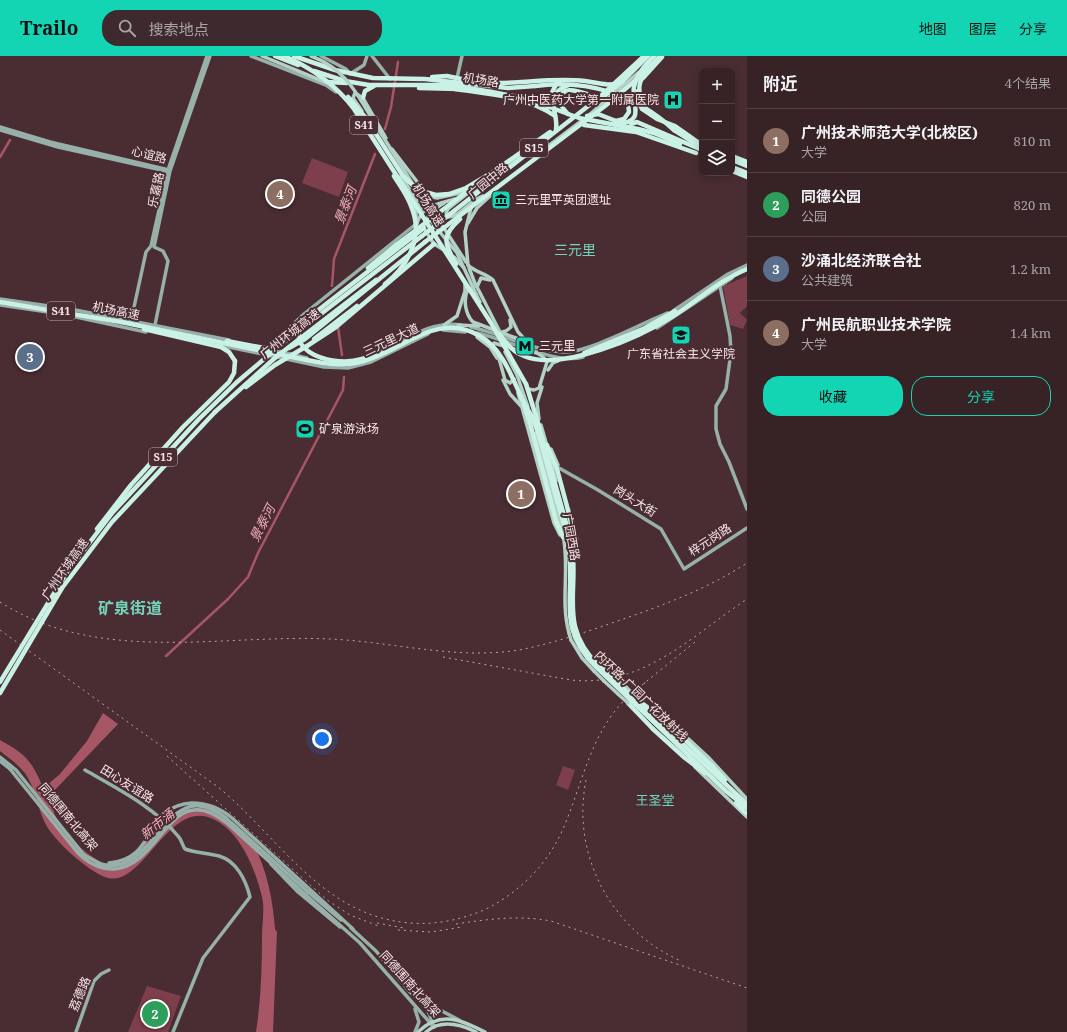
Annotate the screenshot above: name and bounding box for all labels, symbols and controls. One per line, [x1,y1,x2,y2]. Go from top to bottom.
search box [102,10,382,46]
text: Trailo [20,15,78,41]
icon: search [116,17,138,39]
text: 搜索地点 [148,19,208,39]
text: 地图 [919,19,947,38]
text: 图层 [969,19,997,38]
text: 分享 [1019,19,1047,38]
street label: 机场路 [462,68,500,91]
map controls [699,68,735,176]
button: + [699,68,735,104]
text: 附近 [763,72,797,95]
text: 4个结果 [1005,74,1051,92]
hospital icon: 广州中医药大学第一附属医院 [662,89,684,111]
place label: 广州中医药大学第一附属医院 [503,91,659,108]
button: − [699,104,735,140]
road number: S41 [350,116,378,134]
text: 广州技术师范大学(北校区) [801,122,978,142]
text: 1 [772,132,780,150]
text: 810 m [1014,132,1051,150]
road number: S15 [520,139,548,157]
button: layers [699,140,735,176]
street label: 心谊路 [130,142,169,167]
text: 大学 [801,143,827,161]
street label: 广园中路 [464,159,512,203]
street label: 乐嘉路 [143,171,168,209]
pin: 4 [267,179,293,209]
street label: 机场高速 [408,180,448,230]
water label: 景泰河 [330,181,361,226]
text: 同德公园 [801,186,861,206]
museum icon: 三元里平英团遗址 [490,189,512,211]
place label: 三元里平英团遗址 [515,191,611,208]
text: 2 [772,196,780,214]
text: 820 m [1014,196,1051,214]
text: 公园 [801,207,827,225]
district label: 三元里 [554,240,596,259]
text: 沙涌北经济联合社 [801,250,921,270]
text: 3 [772,260,780,278]
text: 1.2 km [1010,260,1051,278]
text: 公共建筑 [801,271,853,289]
street label: 机场高速 [91,298,141,323]
road number: S41 [47,302,75,320]
street label: 广州环城高速 [256,305,323,362]
text: 广州民航职业技术学院 [801,314,951,334]
street label: 三元里大道 [360,319,422,360]
school or university icon: 广东省社会主义学院 [670,324,692,346]
text: 4 [772,324,780,342]
text: 1.4 km [1010,324,1051,342]
metro station icon: 三元里 [514,335,536,357]
text: 大学 [801,335,827,353]
place label: 三元里 [539,337,575,354]
pin: 3 [17,342,43,372]
place label: 广东省社会主义学院 [627,345,735,362]
button: 收藏 [763,376,903,416]
button: 分享 [911,376,1051,416]
sports icon: 矿泉游泳场 [294,418,316,440]
place label: 矿泉游泳场 [319,420,379,437]
road number: S15 [149,448,177,466]
pin: 1 [508,479,534,509]
street label: 岗头大街 [610,481,660,521]
water label: 景泰河 [245,499,280,544]
street label: 广园西路 [559,512,584,562]
street label: 梓元岗路 [685,519,734,560]
street label: 广州环城高速 [37,534,92,603]
district label: 矿泉街道 [98,597,162,619]
street label: 内环路-广园广花放射线 [591,647,692,745]
your location [312,729,332,749]
street label: 田心友谊路 [97,760,157,807]
street label: 同德围南北高架 [35,779,102,854]
district label: 王圣堂 [635,791,675,809]
water label: 新市涌 [136,803,179,843]
street label: 同德围南北高架 [376,947,445,1021]
street label: 荔德路 [65,974,94,1014]
pin: 2 [142,999,168,1029]

